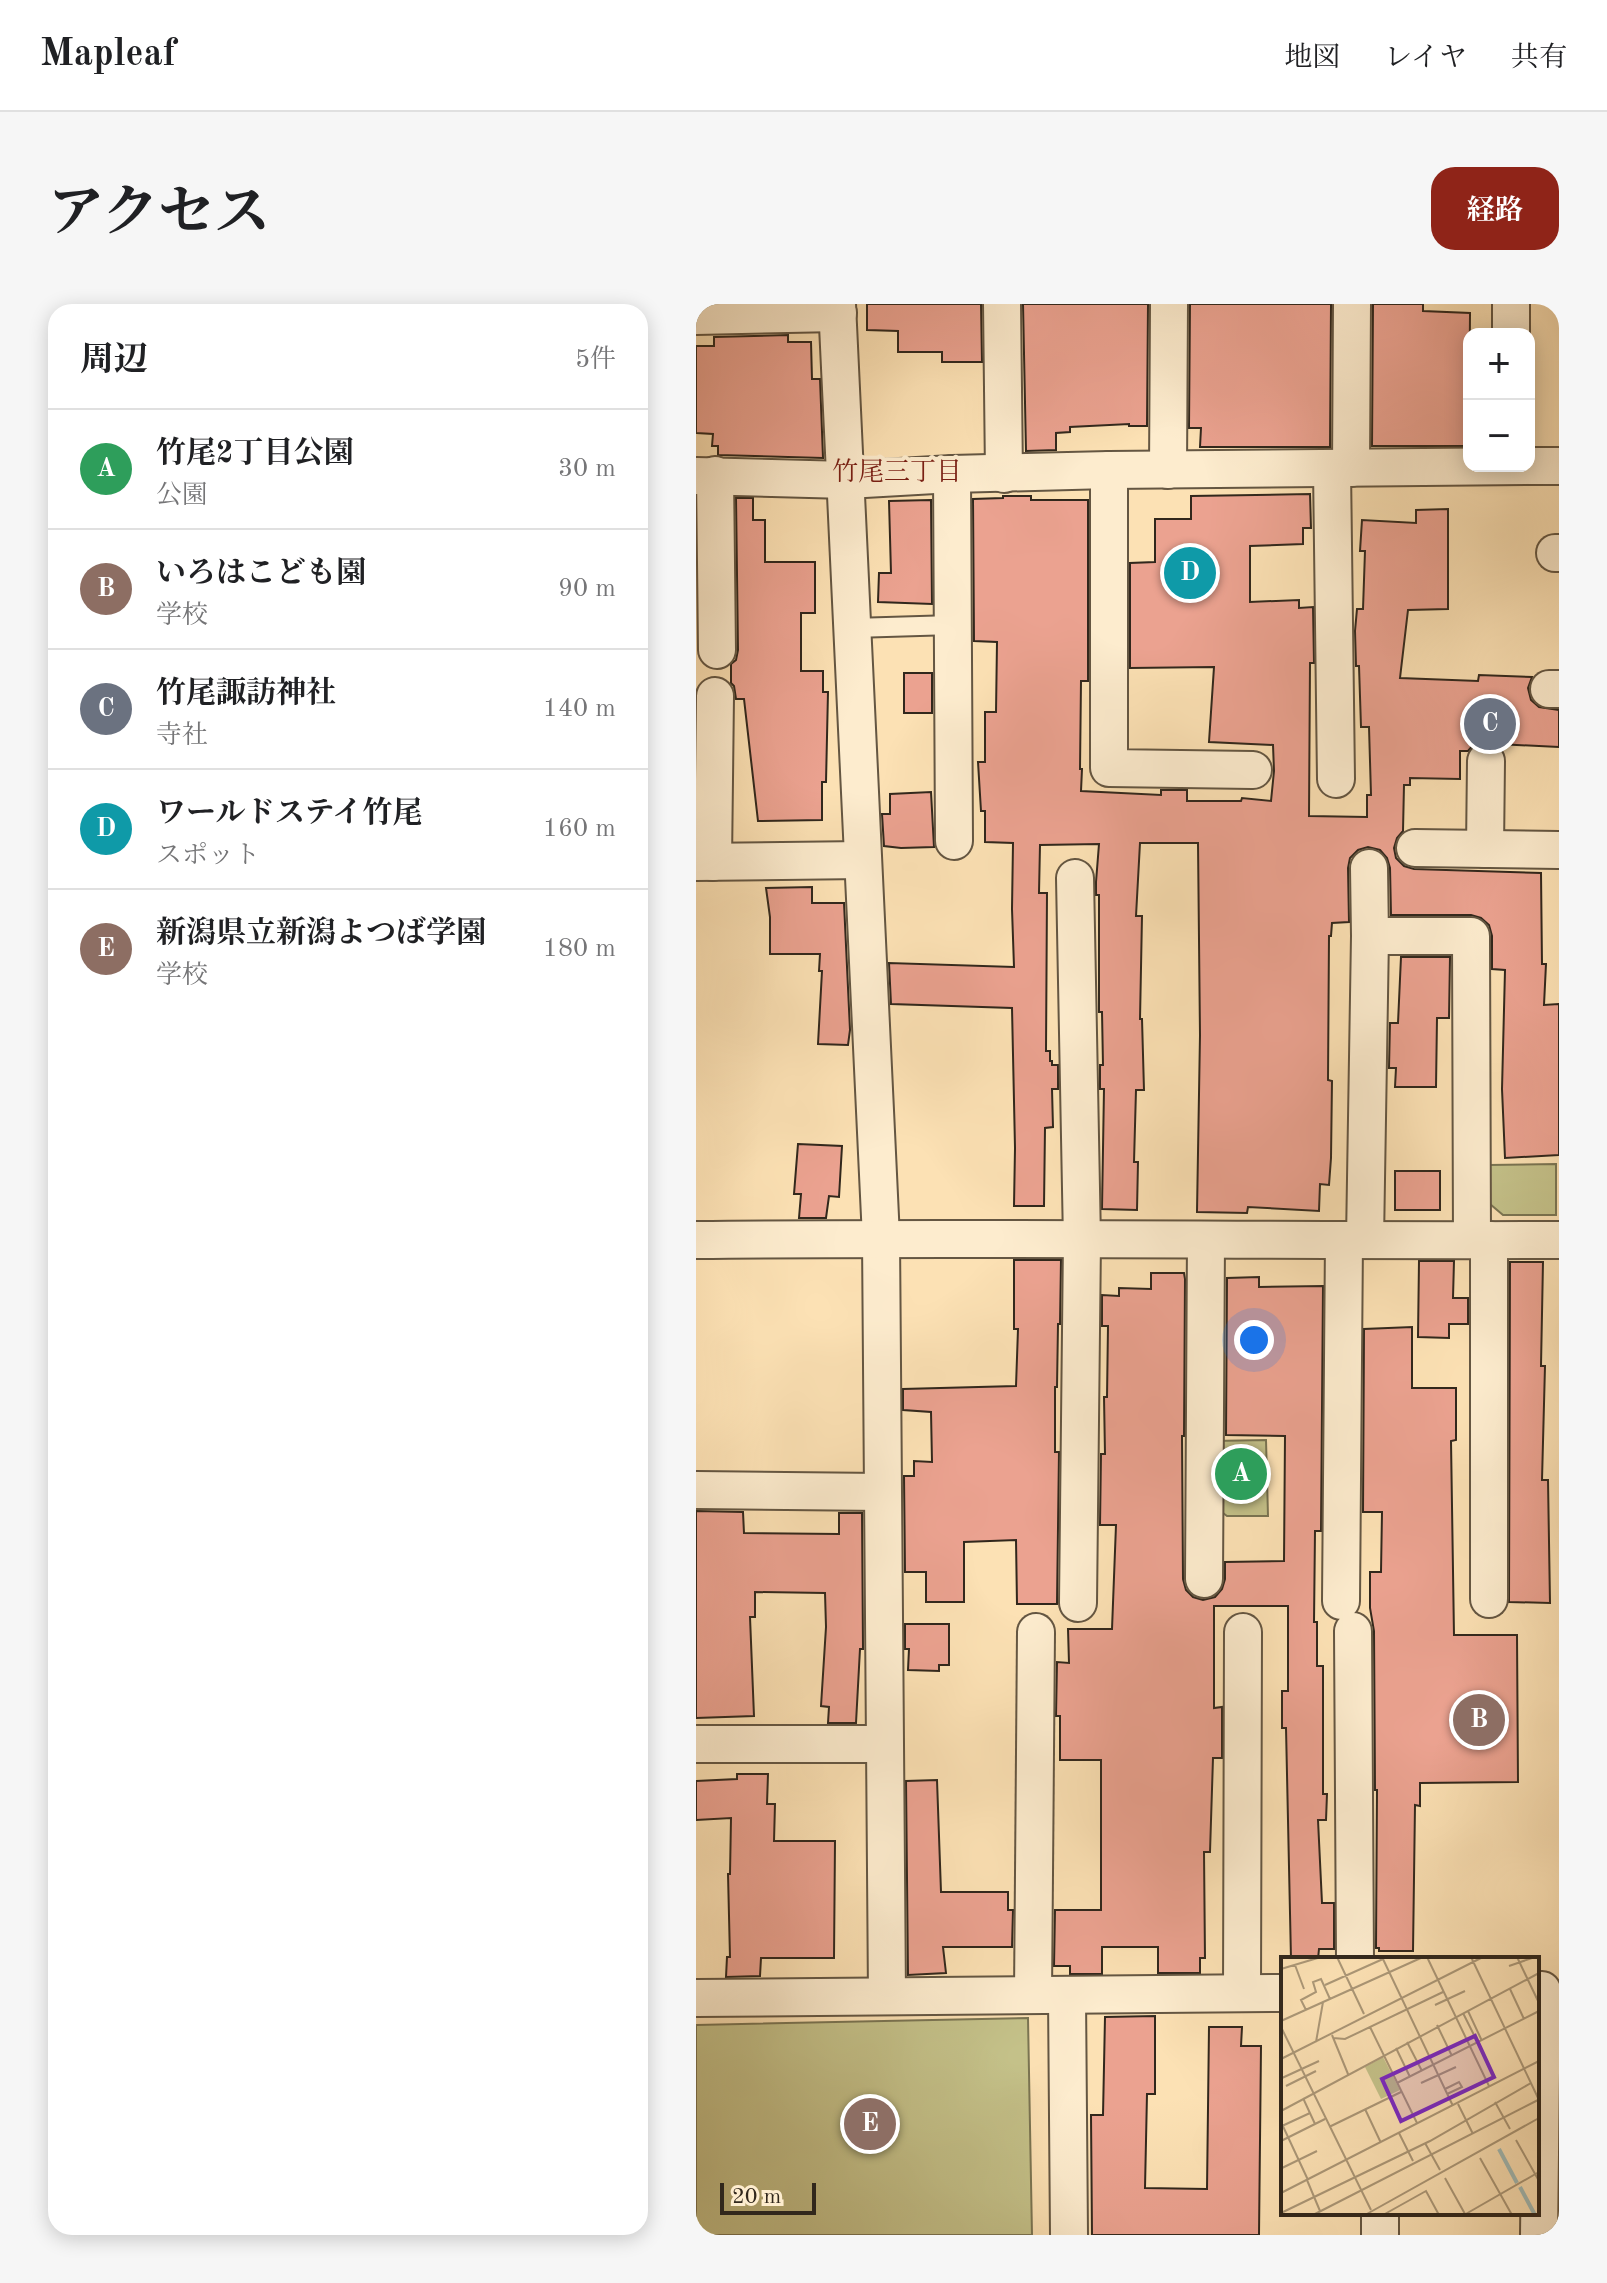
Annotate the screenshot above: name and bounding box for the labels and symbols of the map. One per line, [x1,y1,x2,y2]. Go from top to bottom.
district label: 竹尾三丁目 [832,458,962,486]
pin: D [1164,543,1216,603]
pin: C [1464,694,1516,754]
your location [1234,1320,1274,1360]
pin: A [1215,1444,1267,1504]
pin: B [1453,1690,1505,1750]
inset map [1281,1957,1539,2215]
pin: E [844,2094,896,2154]
scale bar [720,2179,816,2215]

